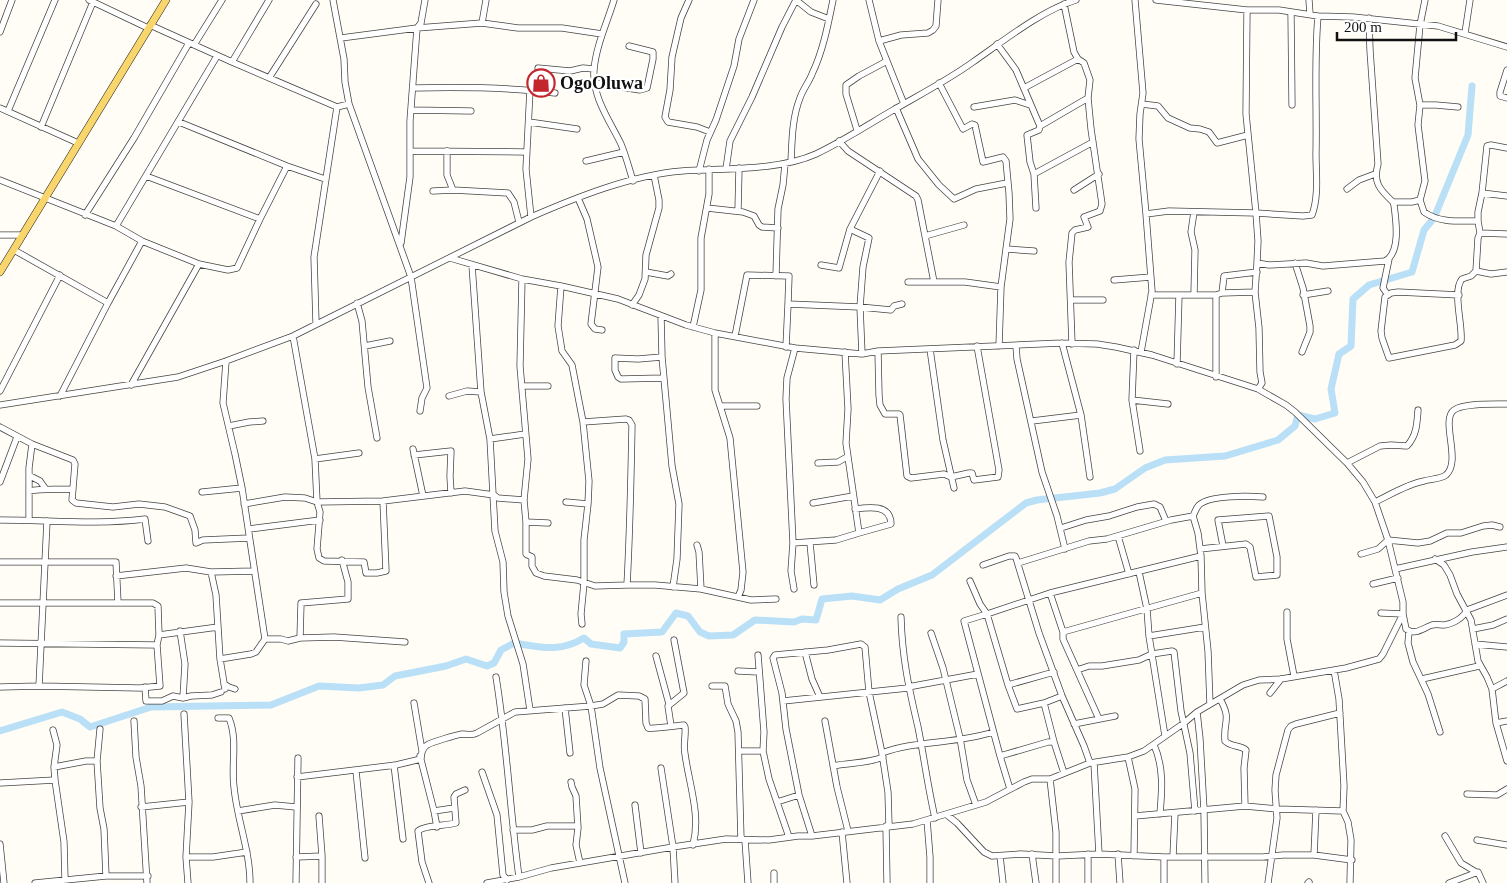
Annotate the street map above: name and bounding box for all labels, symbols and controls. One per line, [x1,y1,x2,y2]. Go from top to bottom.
scale bar [1337,10,1456,42]
text: 200 m [1344,19,1382,35]
shop icon: OgoOluwa [526,68,556,98]
place label: OgoOluwa [560,73,643,93]

